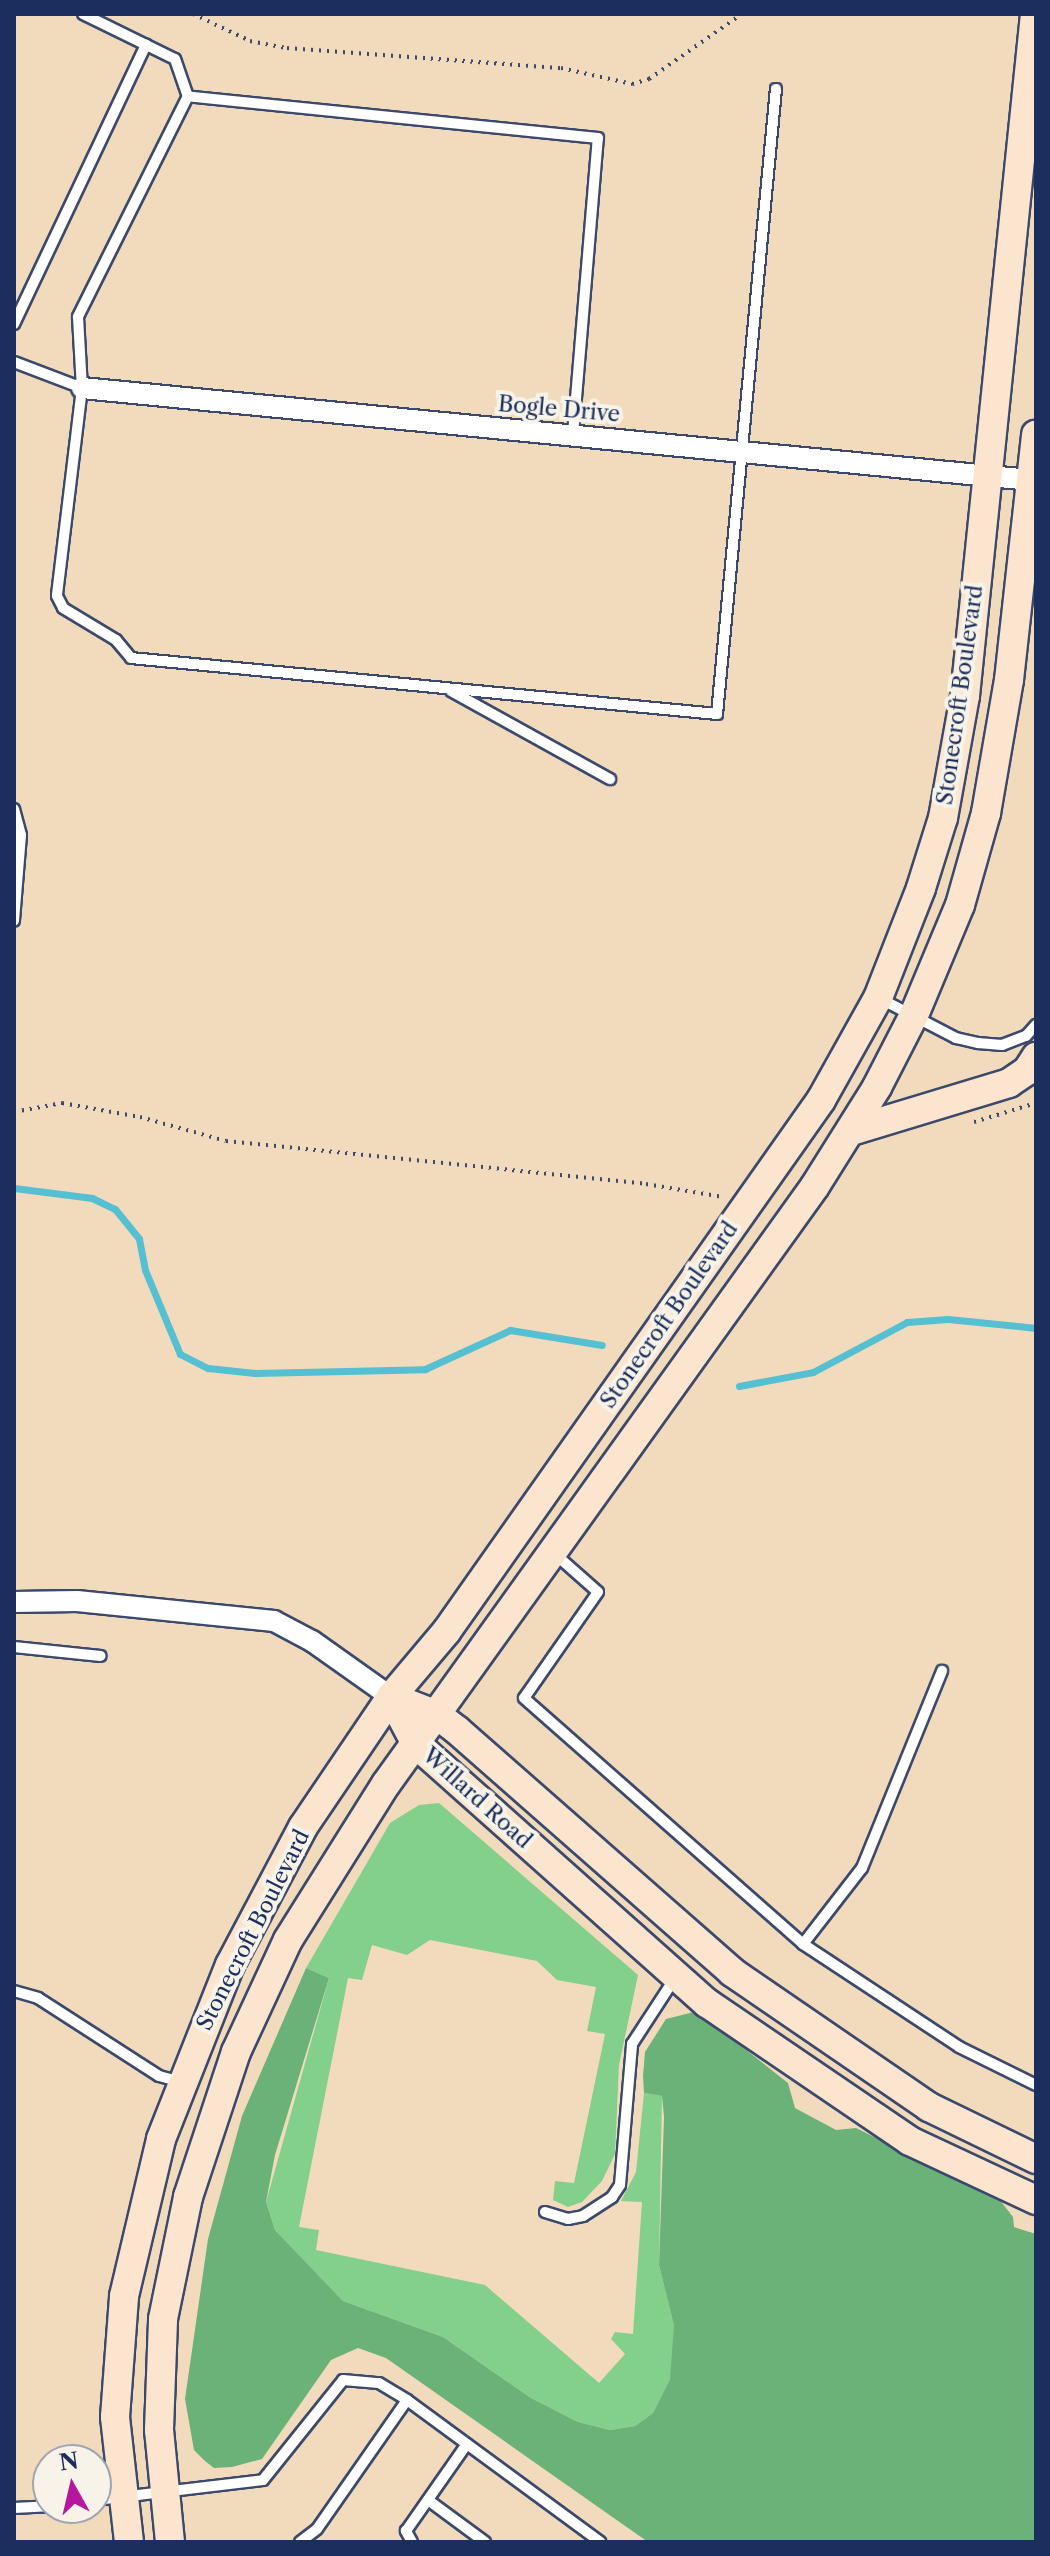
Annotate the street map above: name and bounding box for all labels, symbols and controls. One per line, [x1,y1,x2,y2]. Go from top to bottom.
street label: Bogle Drive [497,391,621,427]
street label: Stonecroft Boulevard [932,583,988,807]
street label: Stonecroft Boulevard [595,1217,743,1413]
street label: Willard Road [417,1742,537,1854]
street label: Stonecroft Boulevard [191,1825,315,2035]
north arrow [32,2444,112,2524]
text: N [58,2447,80,2476]

